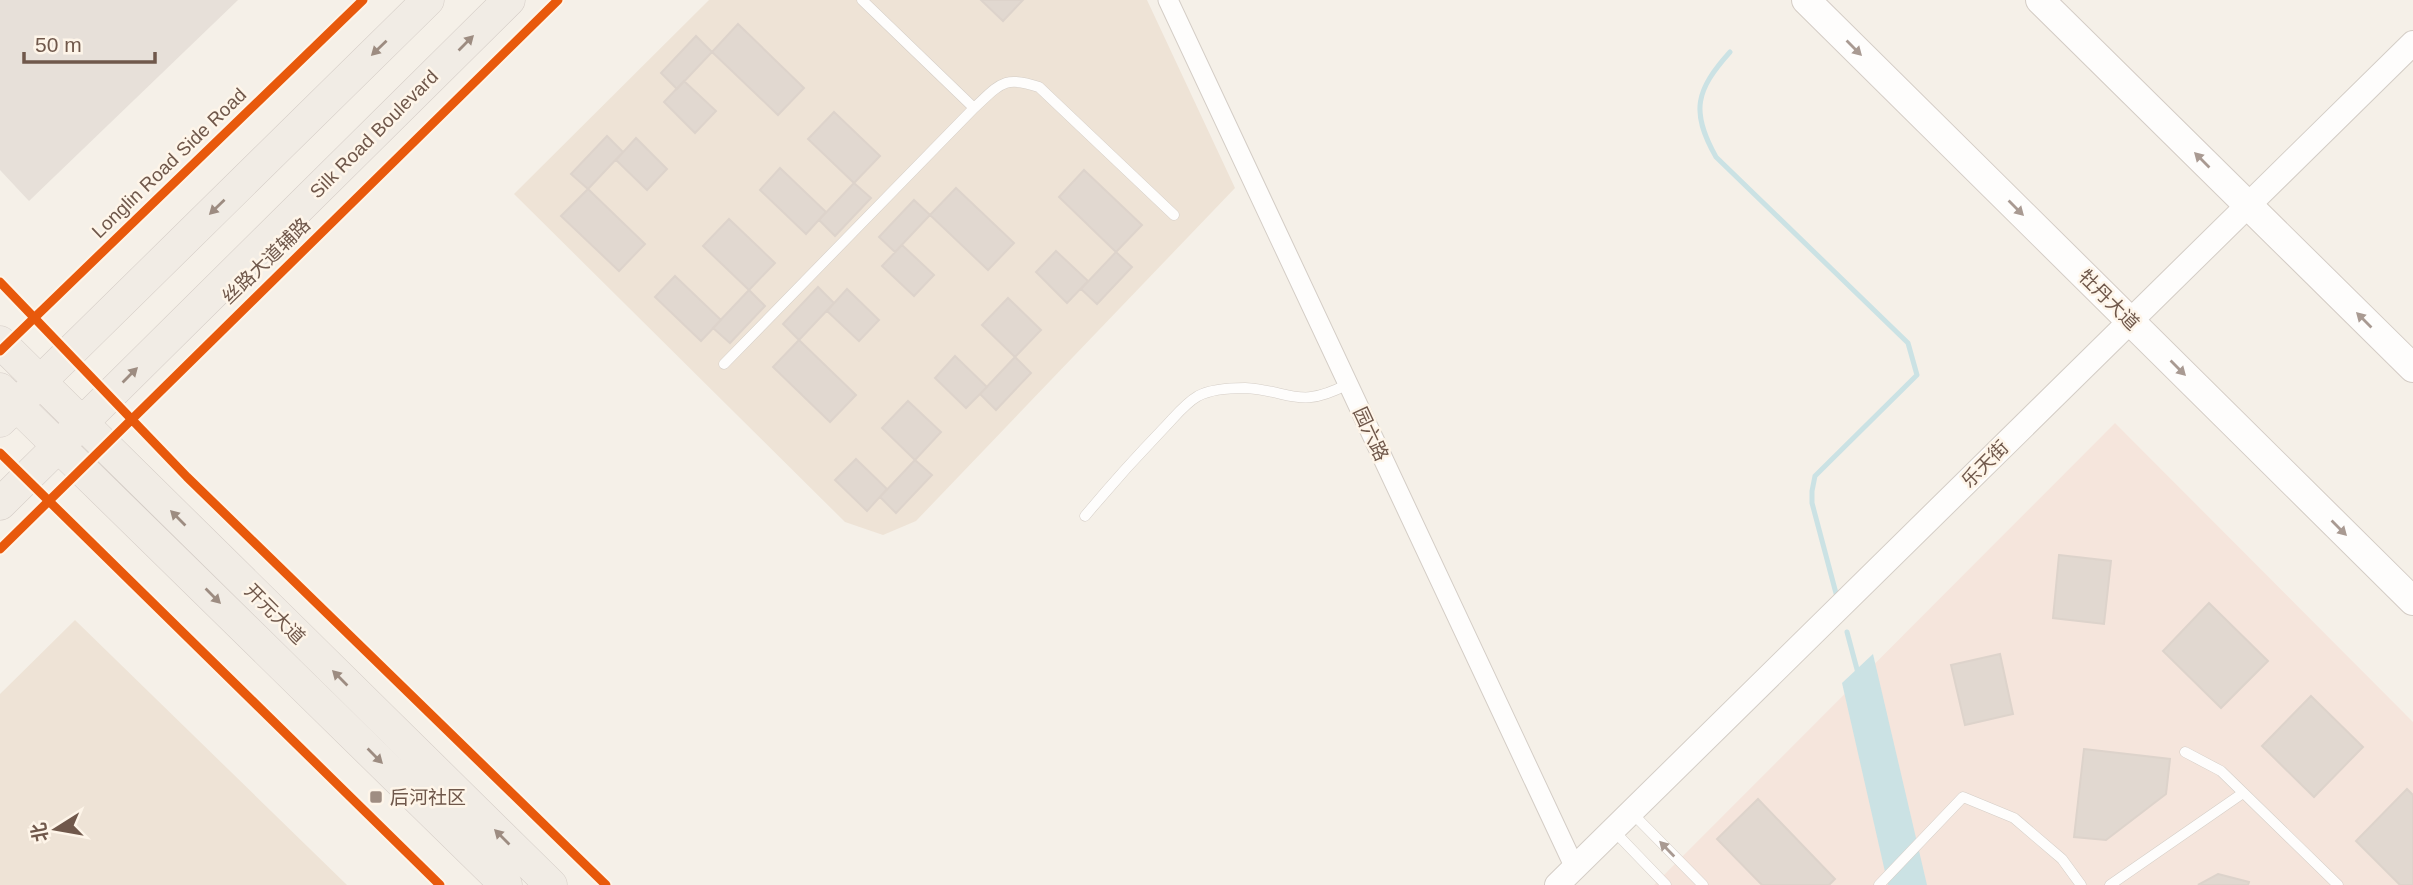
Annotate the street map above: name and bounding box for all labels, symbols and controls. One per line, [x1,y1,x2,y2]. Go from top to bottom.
scale bar [24,21,156,65]
text: 50 m [35,33,82,56]
one-way arrow [458,35,474,51]
one-way arrow [371,39,388,55]
one-way arrow [1846,40,1862,56]
street label: Silk Road Boulevard [306,66,442,202]
street label: Longlin Road Side Road [88,84,250,242]
one-way arrow [2194,152,2211,169]
one-way arrow [208,199,225,216]
one-way arrow [2007,199,2024,215]
street label: 丝路大道辅路 [218,214,314,308]
street label: 牡丹大道 [2075,266,2143,334]
one-way arrow [2357,312,2373,329]
one-way arrow [2169,359,2186,375]
one-way arrow [122,367,138,383]
street label: 园六路 [1349,404,1393,464]
street label: 乐天街 [1957,436,2013,492]
one-way arrow [170,510,186,526]
one-way arrow [2331,519,2348,536]
street label: 开元大道 [241,580,309,648]
one-way arrow [204,588,221,604]
one-way arrow [332,670,349,686]
one-way arrow [366,747,383,763]
place label: 后河社区 [390,787,466,808]
marker: 后河社区 [368,789,384,805]
north arrow [21,794,91,864]
text: 北 [28,821,52,843]
one-way arrow [494,829,511,846]
one-way arrow [1659,840,1676,857]

